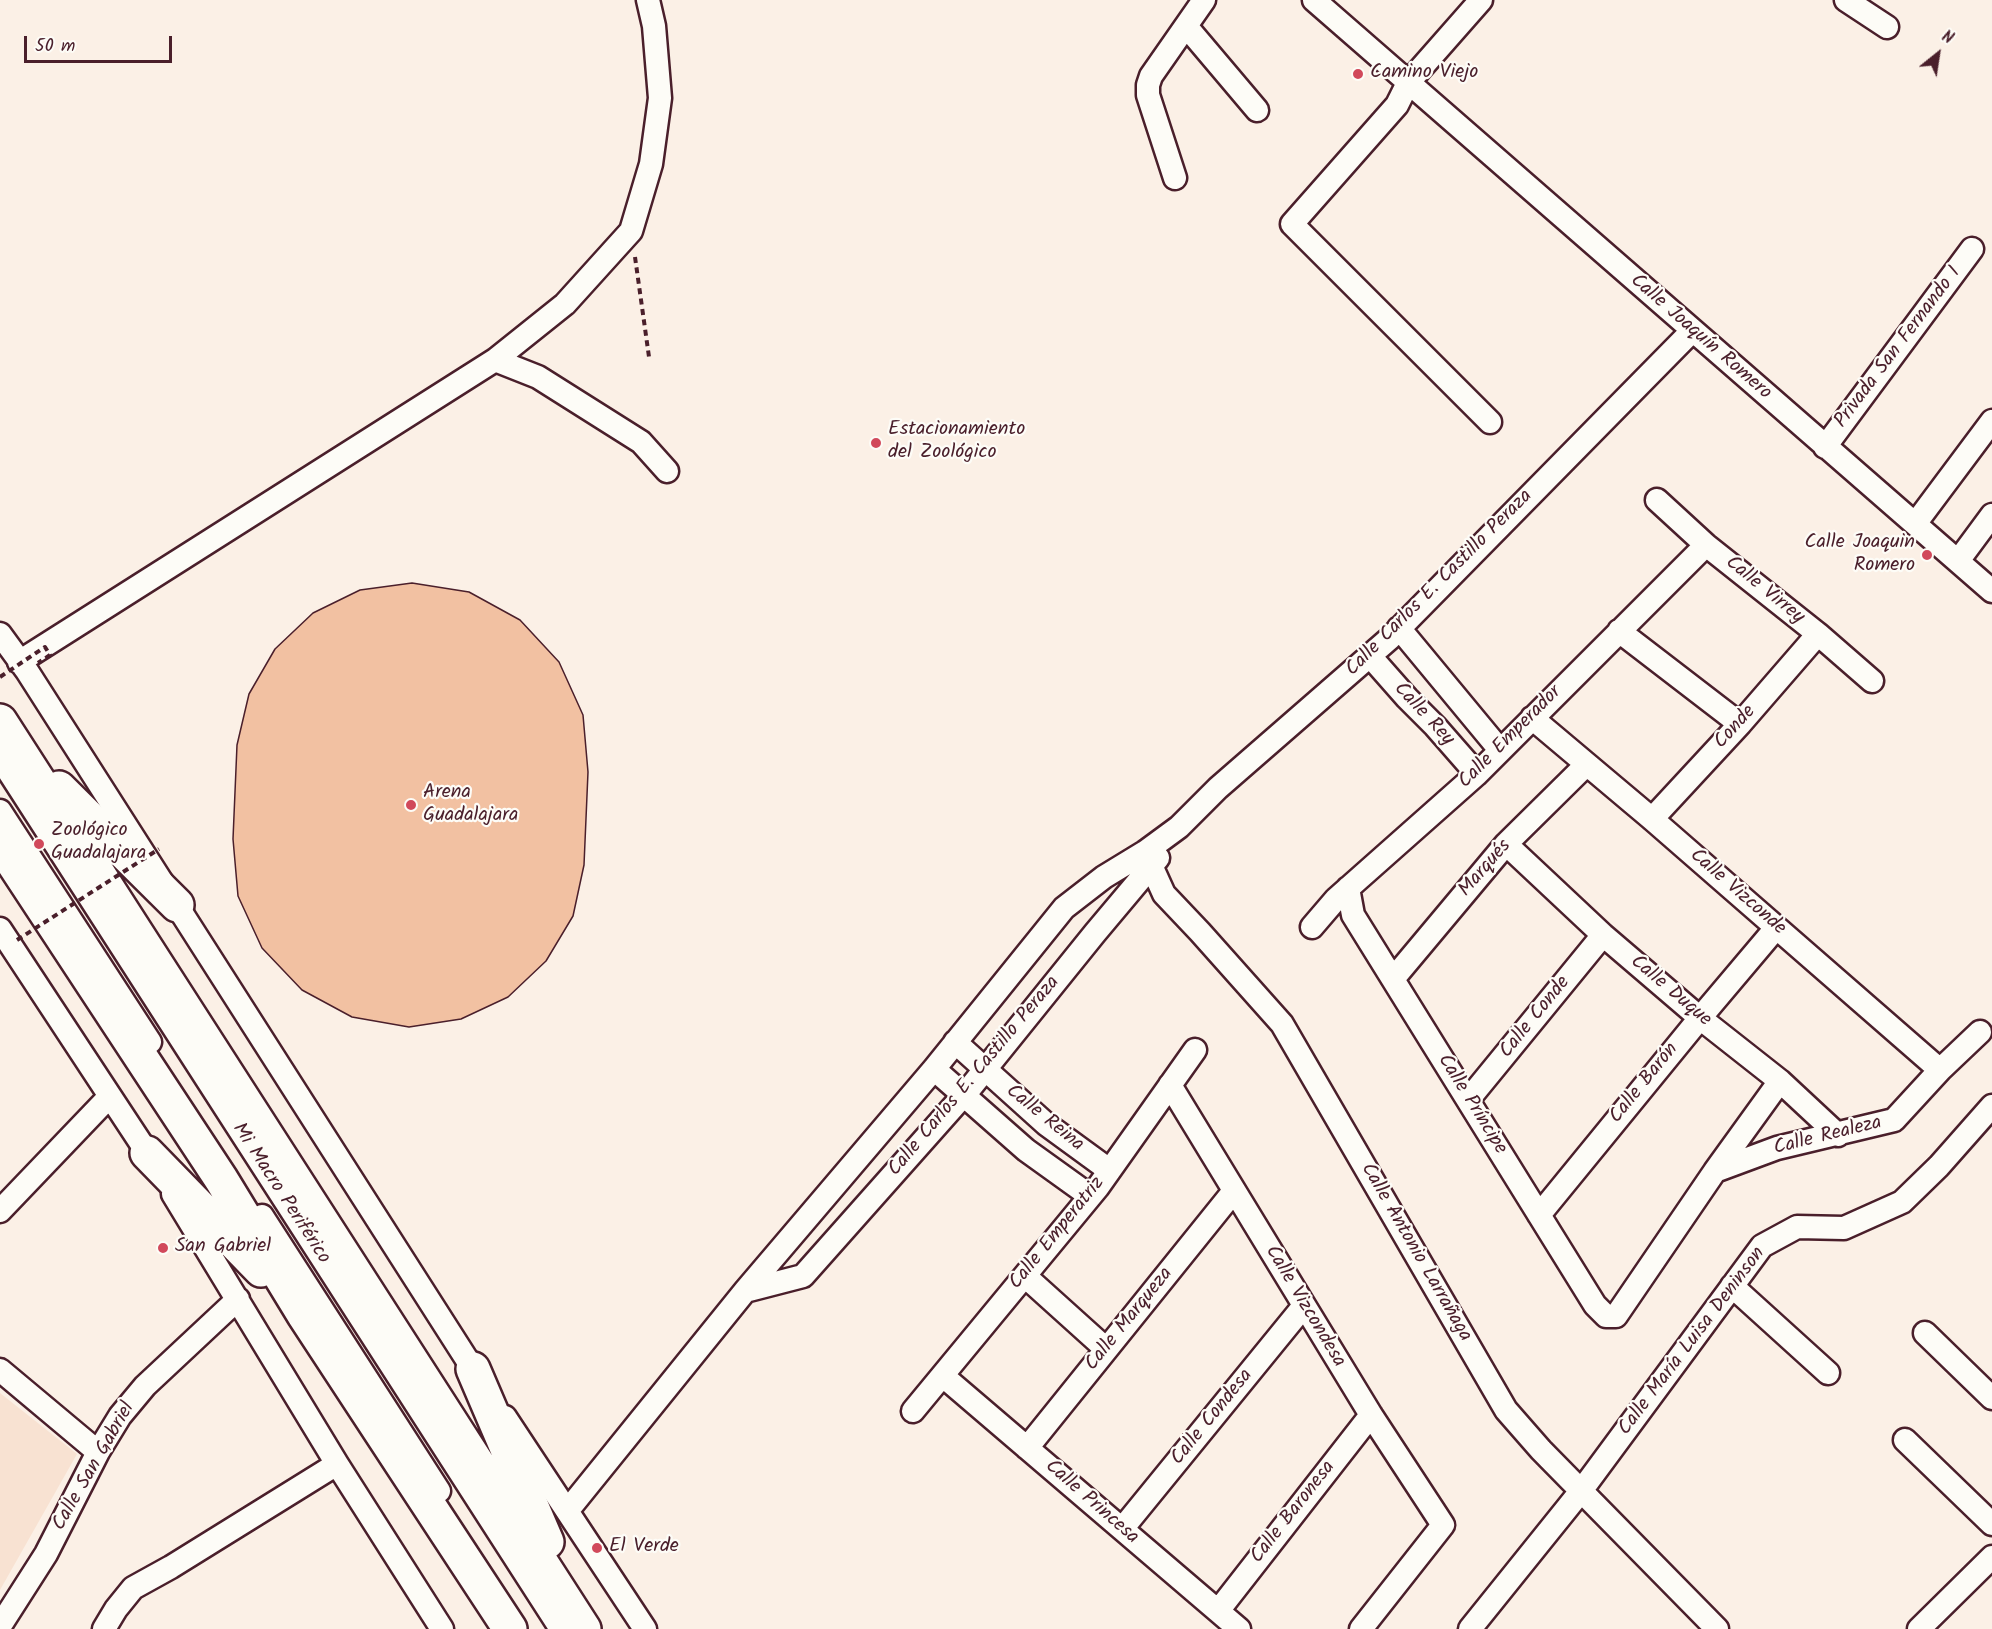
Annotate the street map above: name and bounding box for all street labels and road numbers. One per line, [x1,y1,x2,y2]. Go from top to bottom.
street label: Privada San Fernando I [1830,262,1968,434]
street label: Calle Joaquín Romero [1624,270,1776,406]
street label: Calle Carlos E. Castillo Peraza [1342,486,1538,682]
street label: Calle Virrey [1719,552,1809,630]
street label: Calle Rey [1388,678,1458,752]
street label: Calle Emperador [1454,681,1568,795]
street label: Conde [1710,701,1762,755]
street label: Marqués [1455,835,1517,903]
street label: Calle Vizconde [1684,845,1790,941]
street label: Calle Duque [1624,951,1716,1033]
street label: Calle Carlos E. Castillo Peraza [884,972,1066,1182]
street label: Calle Conde [1496,972,1576,1064]
street label: Calle Barón [1605,1039,1685,1129]
street label: Calle Príncipe [1431,1051,1511,1159]
street label: Calle Reina [1000,1080,1088,1158]
street label: Calle Realeza [1772,1112,1884,1162]
street label: Mi Macro Periférico [225,1119,335,1269]
street label: Calle Antonio Larrañaga [1354,1159,1476,1347]
street label: Calle Emperatriz [1005,1173,1111,1295]
street label: Calle Vizcondesa [1258,1242,1350,1372]
street label: Calle María Luisa Deninson [1614,1243,1772,1441]
street label: Calle Marqueza [1081,1263,1179,1377]
street label: Calle Condesa [1167,1365,1259,1471]
street label: Calle San Gabriel [49,1399,141,1535]
street label: Calle Princesa [1039,1456,1143,1550]
street label: Calle Baronesa [1247,1457,1341,1569]

